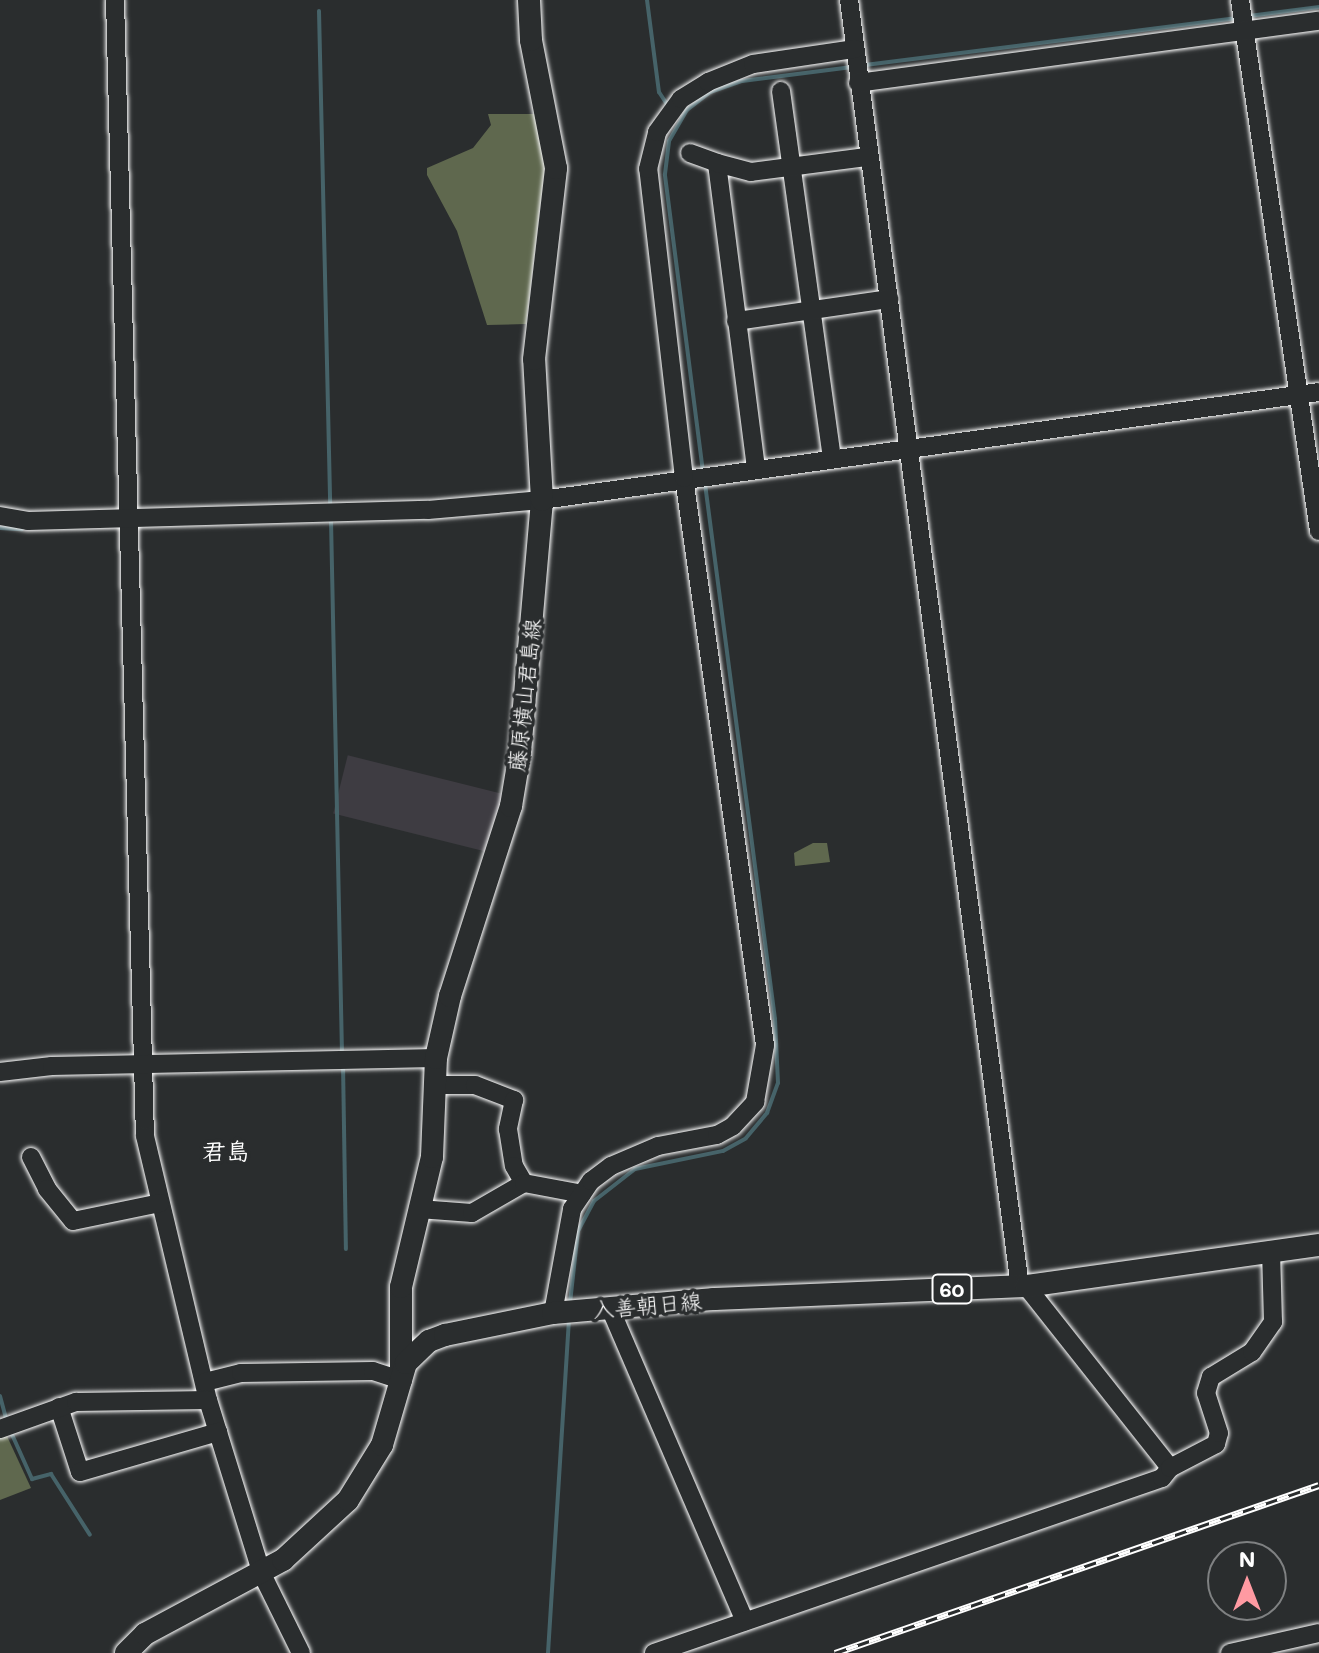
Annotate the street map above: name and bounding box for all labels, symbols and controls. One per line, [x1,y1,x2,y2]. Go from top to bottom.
street label: 藤原横山君島線 [503,617,545,773]
district label: 君島 [202,1137,250,1165]
road number: 60 [930,1273,974,1305]
street label: 入善朝日線 [591,1287,703,1323]
north arrow [1207,1541,1287,1621]
text: N [1239,1544,1255,1573]

